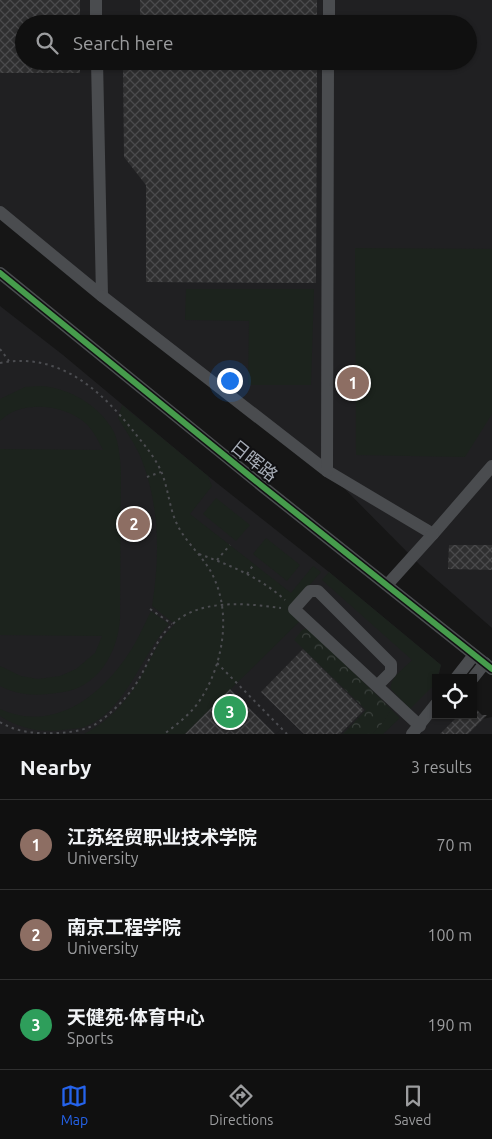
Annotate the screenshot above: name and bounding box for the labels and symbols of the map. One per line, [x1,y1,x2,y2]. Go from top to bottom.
pin: 1 [337,364,369,402]
your location [217,368,243,394]
street label: 日晖路 [227,435,282,485]
pin: 2 [118,505,150,543]
pin: 3 [214,693,246,731]

